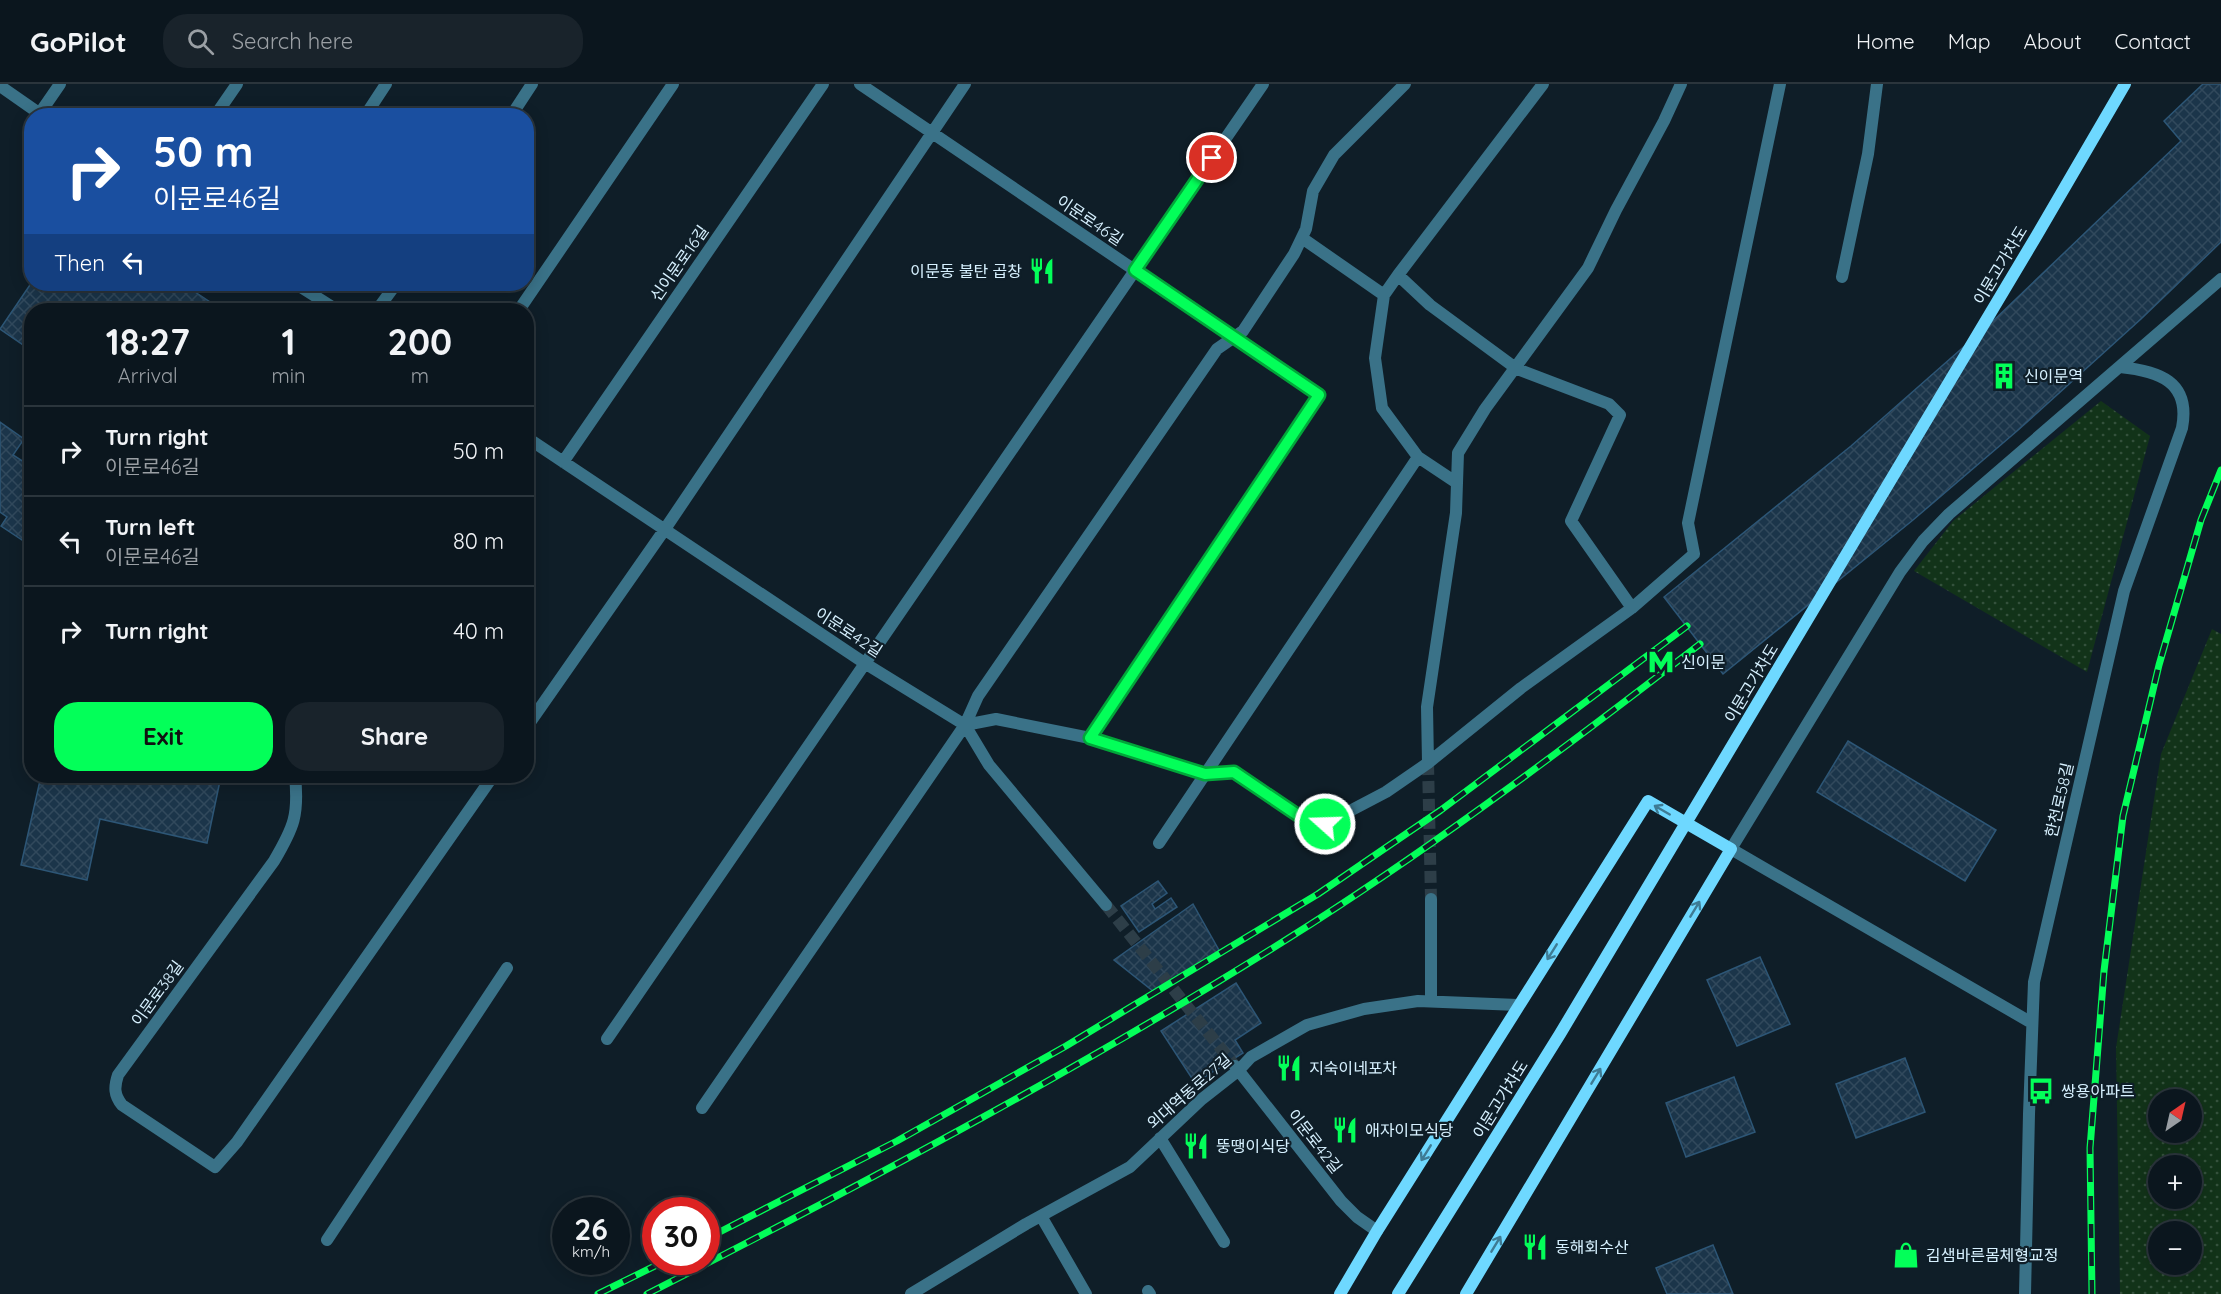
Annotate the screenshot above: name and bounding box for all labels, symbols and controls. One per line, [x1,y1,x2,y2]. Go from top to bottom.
search box [163,14,583,68]
text: GoPilot [30,24,127,59]
icon: search [184,25,217,58]
text: Search here [232,27,353,55]
text: Home [1856,28,1915,54]
text: Map [1948,28,1991,54]
text: About [2024,28,2082,54]
text: Contact [2115,28,2191,54]
text: 50 m [153,125,253,178]
icon: right [54,132,132,210]
pin [1186,132,1237,183]
icon: arrive [1195,141,1228,174]
text: 이문로46길 [153,181,281,215]
street label: 이문로46길 [1053,190,1127,250]
street label: 신이문로16길 [646,221,712,305]
street label: 이문고가차도 [1969,222,2031,308]
icon: left [117,246,150,279]
text: Then [54,249,105,277]
restaurant icon: 이문동 불탄 곱창 [1027,256,1057,286]
place label: 이문동 불탄 곱창 [910,261,1022,281]
text: 18:27 [106,319,190,364]
text: 1 [282,319,296,364]
text: 200 [387,319,452,364]
building icon: 신이문역 [1989,361,2019,391]
text: Arrival [118,363,178,388]
text: min [272,363,306,388]
text: m [411,363,429,388]
place label: 신이문역 [2024,366,2083,386]
text: Turn right [105,423,209,451]
icon: right [54,435,87,468]
text: 50 m [453,437,504,465]
text: 이문로46길 [105,454,200,479]
text: Turn left [105,513,195,541]
icon: left [54,525,87,558]
text: 80 m [453,527,504,555]
text: 이문로46길 [105,544,200,569]
street label: 이문로42길 [812,603,886,661]
icon: right [54,615,87,648]
text: Turn right [105,617,209,645]
text: 40 m [453,617,504,645]
street label: 이문고가차도 [1720,640,1782,726]
metro station icon: 신이문 [1646,647,1676,677]
place label: 신이문 [1681,652,1725,672]
button: Exit [54,702,273,771]
button: Share [285,702,504,771]
street label: 한천로58길 [2041,761,2077,839]
position arrow [1293,792,1357,856]
one-way arrow [1654,803,1671,815]
one-way arrow [1690,901,1702,918]
one-way arrow [1546,943,1558,960]
street label: 이문로38길 [127,956,187,1030]
street label: 외대역동로27길 [1143,1049,1235,1133]
restaurant icon: 지숙이네포차 [1274,1053,1304,1083]
street label: 이문고가차도 [1468,1056,1532,1142]
place label: 지숙이네포차 [1309,1058,1398,1078]
one-way arrow [1590,1068,1602,1085]
bus stop icon: 쌍용아파트 [2026,1076,2056,1106]
place label: 쌍용아파트 [2061,1081,2135,1101]
north arrow [2148,1089,2202,1143]
map controls [2148,1089,2202,1275]
street label: 이문로42길 [1284,1105,1346,1177]
restaurant icon: 애자이모식당 [1330,1115,1360,1145]
place label: 애자이모식당 [1365,1120,1454,1140]
restaurant icon: 뚱땡이식당 [1181,1131,1211,1161]
place label: 뚱땡이식당 [1216,1136,1290,1156]
one-way arrow [1419,1144,1432,1161]
button: + [2148,1155,2202,1209]
speed limit sign: 30 [642,1197,720,1275]
text: 26 [574,1210,608,1248]
button: − [2148,1221,2202,1275]
restaurant icon: 동해회수산 [1520,1232,1550,1262]
one-way arrow [1490,1236,1502,1253]
place label: 동해회수산 [1555,1237,1629,1257]
shop icon: 김샘바른몸체형교정 [1891,1240,1921,1270]
text: km/h [572,1242,610,1261]
place label: 김샘바른몸체형교정 [1926,1245,2058,1265]

